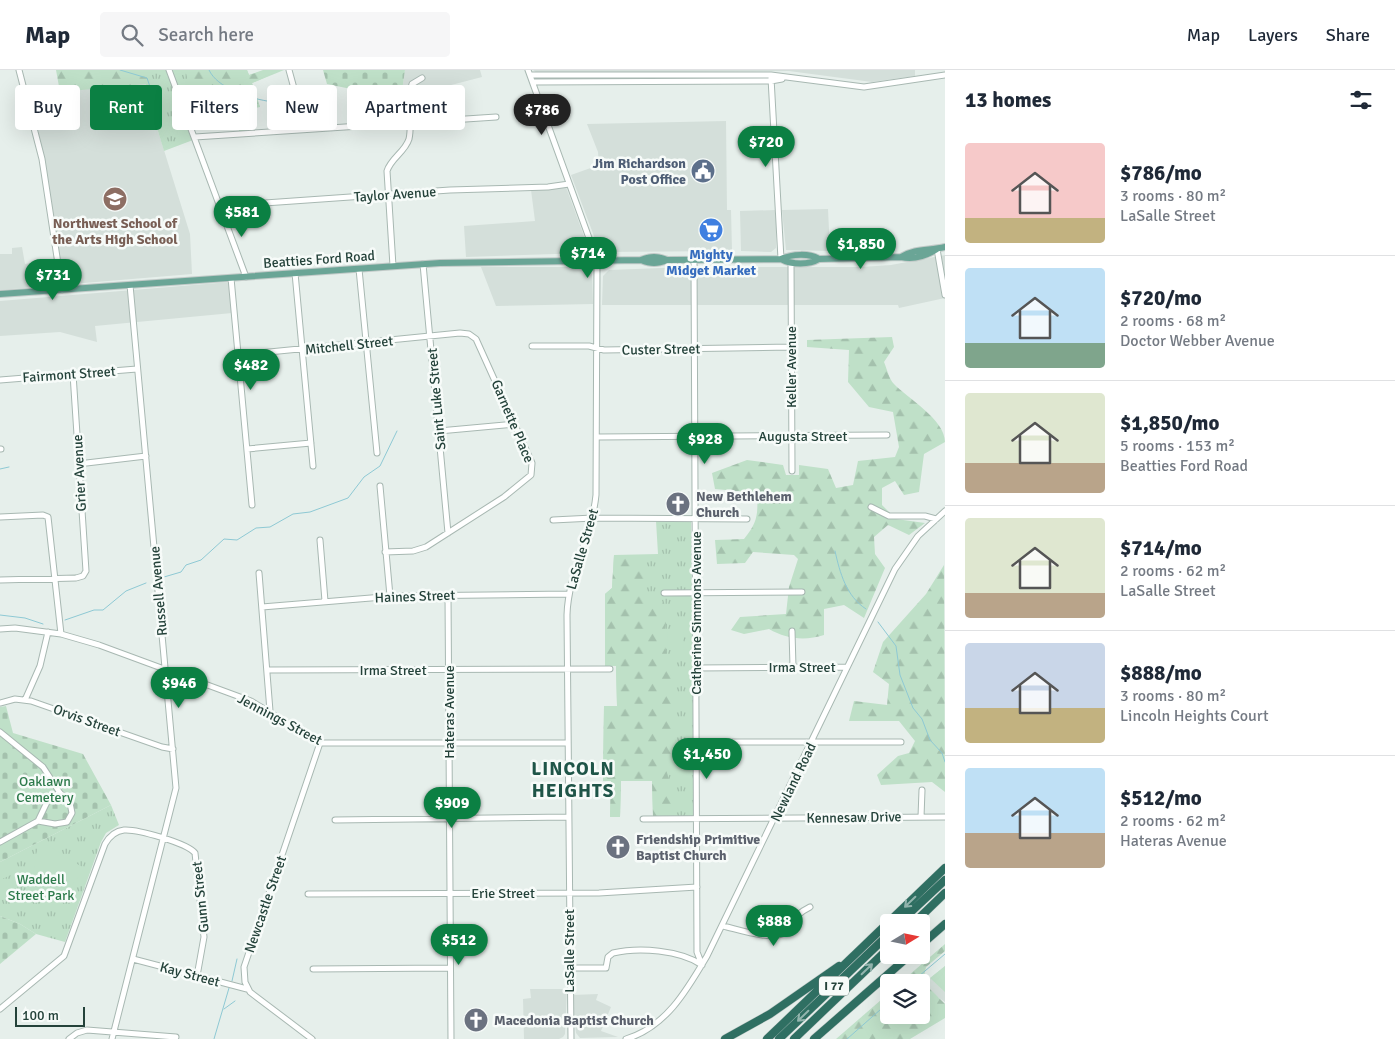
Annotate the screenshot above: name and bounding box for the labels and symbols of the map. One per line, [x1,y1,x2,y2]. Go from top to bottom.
pin: $786 [512,93,572,136]
pin: $720 [736,126,796,168]
place label: Jim Richardson Post Office [593,155,686,188]
public building icon: Jim Richardson Post Office [690,158,716,184]
street label: Taylor Avenue [353,183,437,206]
school or university icon: Northwest School of the Arts High School [102,186,128,212]
pin: $581 [212,196,272,238]
place label: Northwest School of the Arts High School [51,215,178,248]
supermarket icon: Mighty Midget Market [698,217,724,243]
pin: $1,850 [820,228,902,270]
pin: $714 [558,236,618,279]
place label: Mighty Midget Market [666,246,757,279]
street label: Beatties Ford Road [263,247,375,272]
pin: $731 [23,258,83,301]
street label: Keller Avenue [783,326,800,408]
street label: Mitchell Street [304,332,394,359]
street label: Custer Street [622,340,701,359]
street label: Saint Luke Street [424,347,449,451]
pin: $482 [221,348,281,391]
street label: Fairmont Street [22,363,116,386]
street label: Garnette Place [487,377,538,465]
pin: $928 [675,422,735,465]
street label: Augusta Street [759,428,847,445]
street label: Grier Avenue [69,434,90,512]
place label: New Bethlehem Church [696,488,792,521]
church icon: New Bethlehem Church [665,491,691,517]
street label: LaSalle Street [563,507,602,592]
street label: Catherine Simmons Avenue [688,531,705,695]
street label: Russell Avenue [146,545,171,637]
street label: Haines Street [374,587,456,606]
street label: Irma Street [768,659,836,676]
street label: Irma Street [359,662,427,679]
street label: Hateras Avenue [441,665,458,759]
pin: $946 [149,666,209,709]
street label: Jennings Street [235,690,325,749]
street label: Orvis Street [51,700,123,741]
pin: $1,450 [666,738,748,780]
street label: Newland Road [767,740,820,825]
district label: LINCOLN HEIGHTS [531,757,615,803]
park label: Oaklawn Cemetery [16,773,74,806]
pin: $909 [422,786,482,829]
street label: Kennesaw Drive [806,808,902,827]
place label: Friendship Primitive Baptist Church [636,831,760,864]
church icon: Friendship Primitive Baptist Church [605,834,631,860]
street label: Newcastle Street [241,853,290,955]
street label: Gunn Street [188,860,213,933]
park label: Waddell Street Park [8,871,74,904]
street label: Erie Street [471,885,535,902]
one-way arrow [903,896,916,908]
pin: $888 [744,904,804,947]
street label: LaSalle Street [561,909,578,993]
north arrow [880,914,930,964]
pin: $512 [429,924,489,966]
street label: Kay Street [158,958,222,991]
one-way arrow [861,963,873,975]
road number: I 77 [819,976,849,996]
scale bar [15,1004,85,1027]
church icon: Macedonia Baptist Church [463,1007,489,1033]
one-way arrow [797,1010,809,1022]
place label: Macedonia Baptist Church [494,1012,654,1029]

